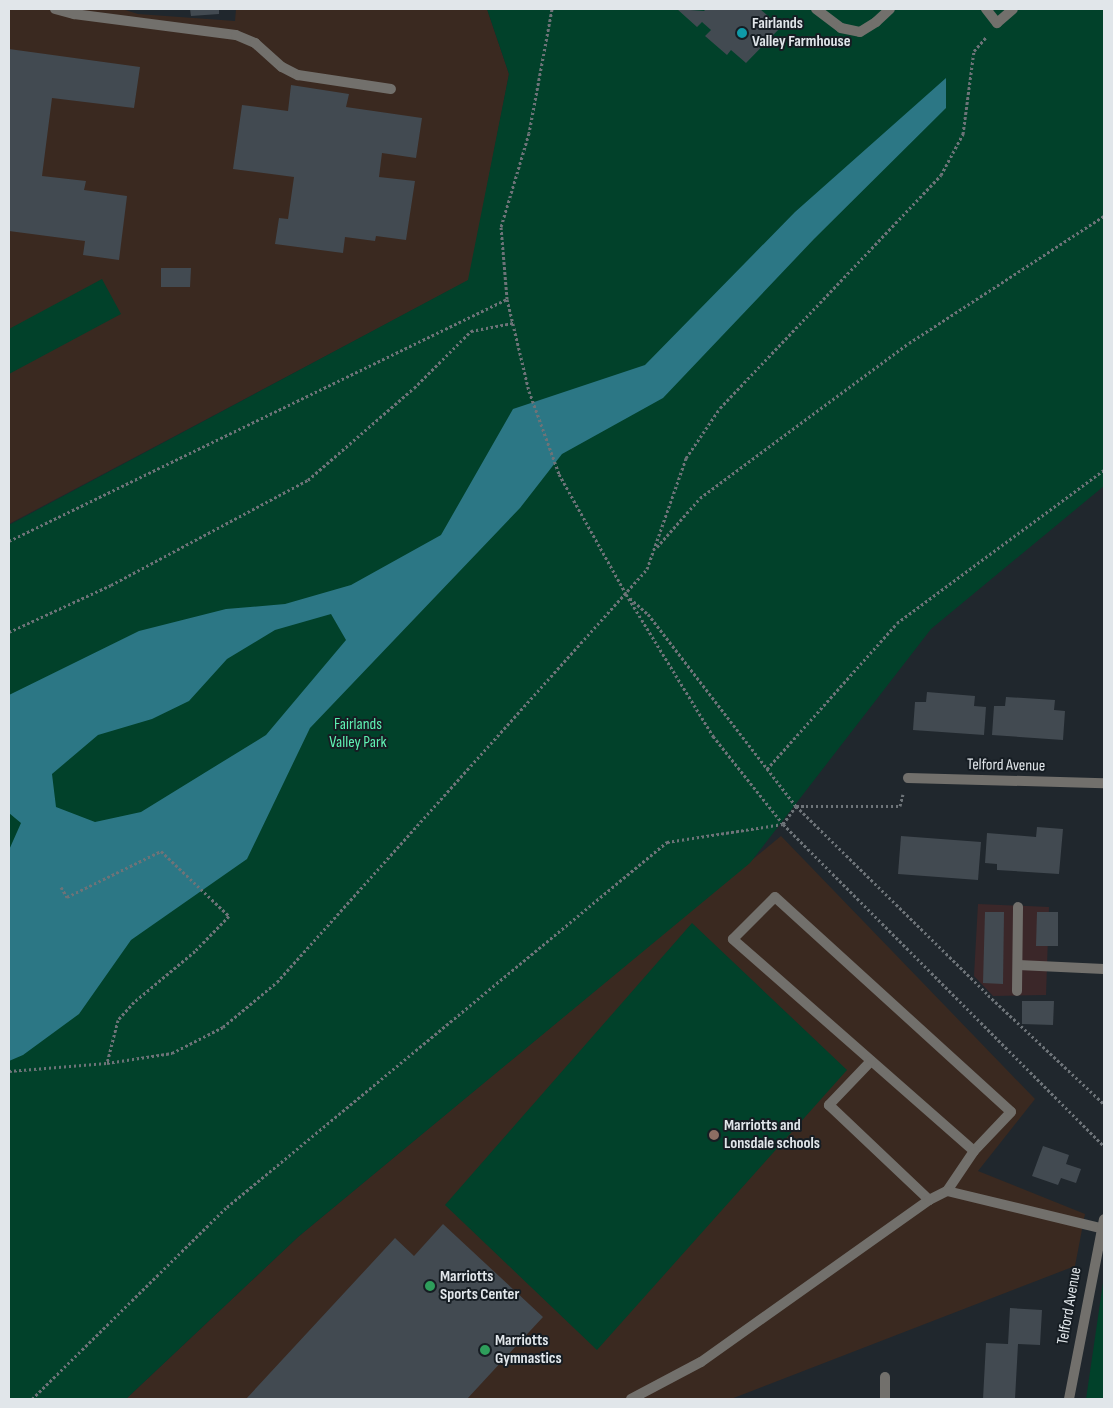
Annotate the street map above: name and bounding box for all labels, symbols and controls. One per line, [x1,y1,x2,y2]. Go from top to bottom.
place label: Fairlands Valley Farmhouse [752,14,850,52]
marker: Fairlands Valley Farmhouse [736,27,748,39]
park label: Fairlands Valley Park [329,715,387,753]
street label: Telford Avenue [967,756,1045,776]
place label: Marriotts and Lonsdale schools [724,1116,820,1154]
marker: Marriotts and Lonsdale schools [708,1129,720,1141]
street label: Telford Avenue [1054,1266,1086,1346]
place label: Marriotts Sports Center [440,1267,519,1305]
marker: Marriotts Sports Center [424,1280,436,1292]
place label: Marriotts Gymnastics [495,1331,562,1369]
marker: Marriotts Gymnastics [479,1344,491,1356]

